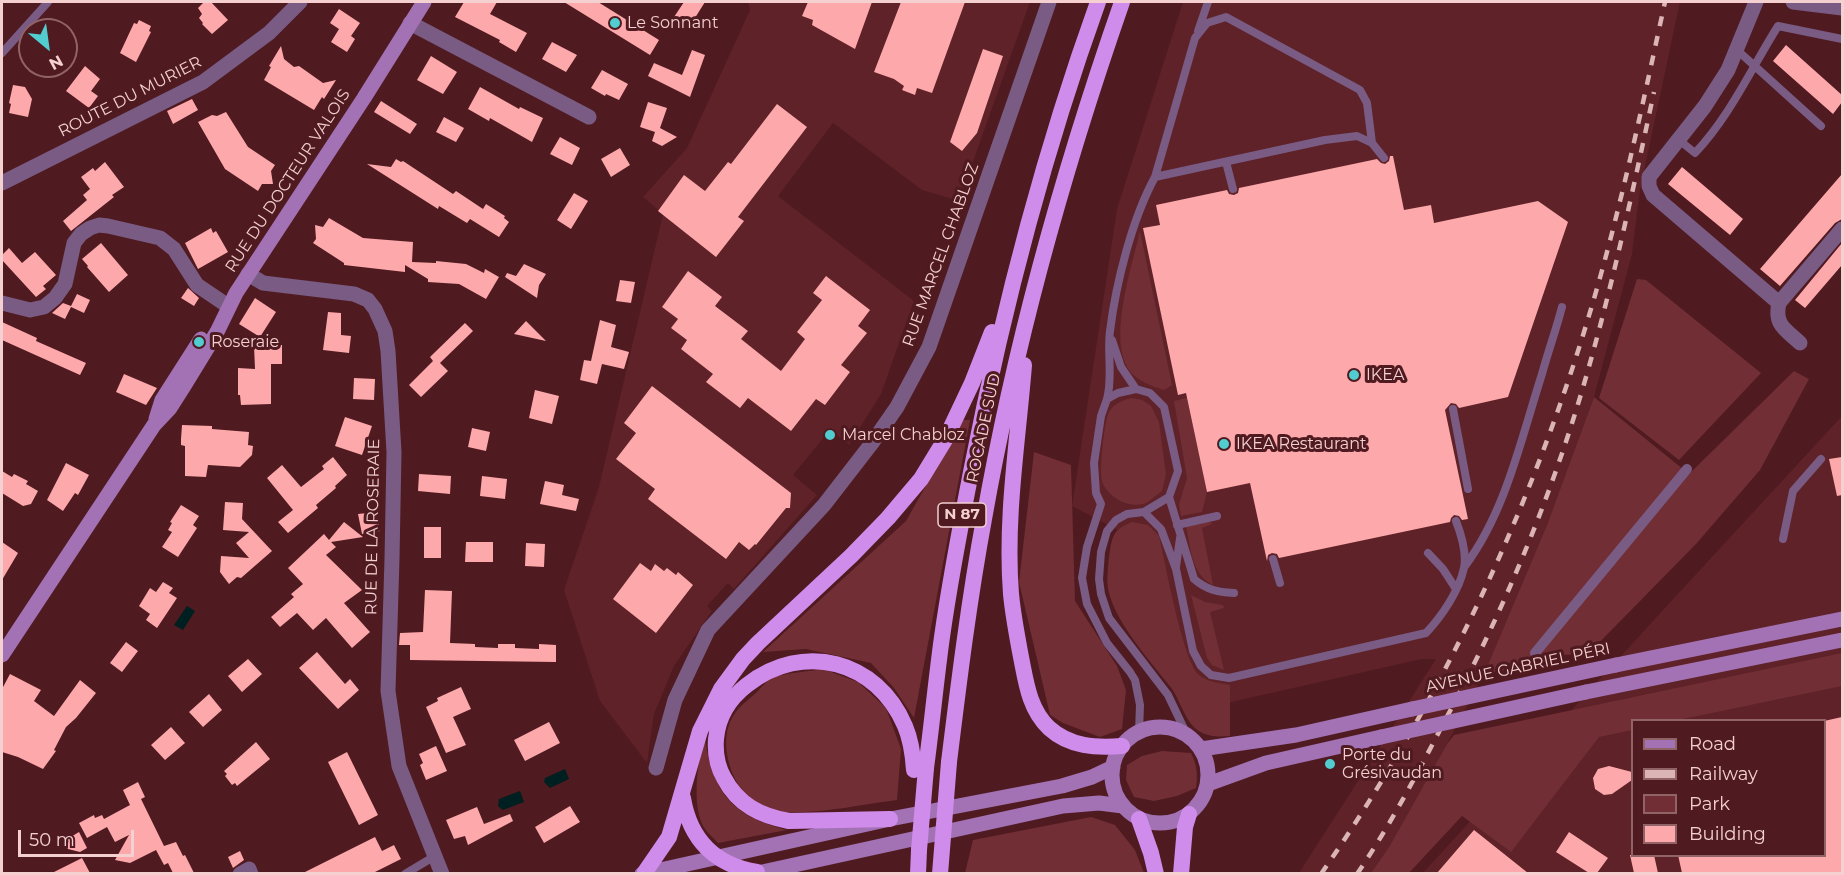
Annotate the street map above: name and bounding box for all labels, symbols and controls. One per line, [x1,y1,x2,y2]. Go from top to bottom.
place label: Le Sonnant [627,13,718,33]
marker: Le Sonnant [608,16,622,30]
north arrow [18,18,78,78]
text: N [46,51,66,74]
street label: ROUTE DU MURIER [55,53,205,141]
street label: RUE DU DOCTEUR VALOIS [221,86,355,276]
street label: RUE MARCEL CHABLOZ [899,161,983,349]
place label: Roseraie [211,332,279,352]
marker: Roseraie [192,335,206,349]
place label: IKEA [1366,365,1404,385]
marker: IKEA [1347,368,1361,382]
street label: ROCADE SUD [963,372,1005,484]
place label: Marcel Chabloz [842,425,965,445]
marker: Marcel Chabloz [823,428,837,442]
place label: IKEA Restaurant [1236,434,1367,454]
marker: IKEA Restaurant [1217,437,1231,451]
street label: RUE DE LA ROSERAIE [362,439,384,615]
road number: N 87 [938,503,986,527]
street label: AVENUE GABRIEL PÉRI [1424,639,1612,697]
legend [1631,719,1826,857]
text: Road [1689,733,1736,755]
place label: Porte du Grésivaudan [1342,745,1442,783]
marker: Porte du Grésivaudan [1323,757,1337,771]
text: Railway [1689,763,1758,785]
text: Park [1689,793,1730,815]
scale bar [21,818,136,856]
text: Building [1689,823,1766,845]
text: 50 m [29,829,75,851]

